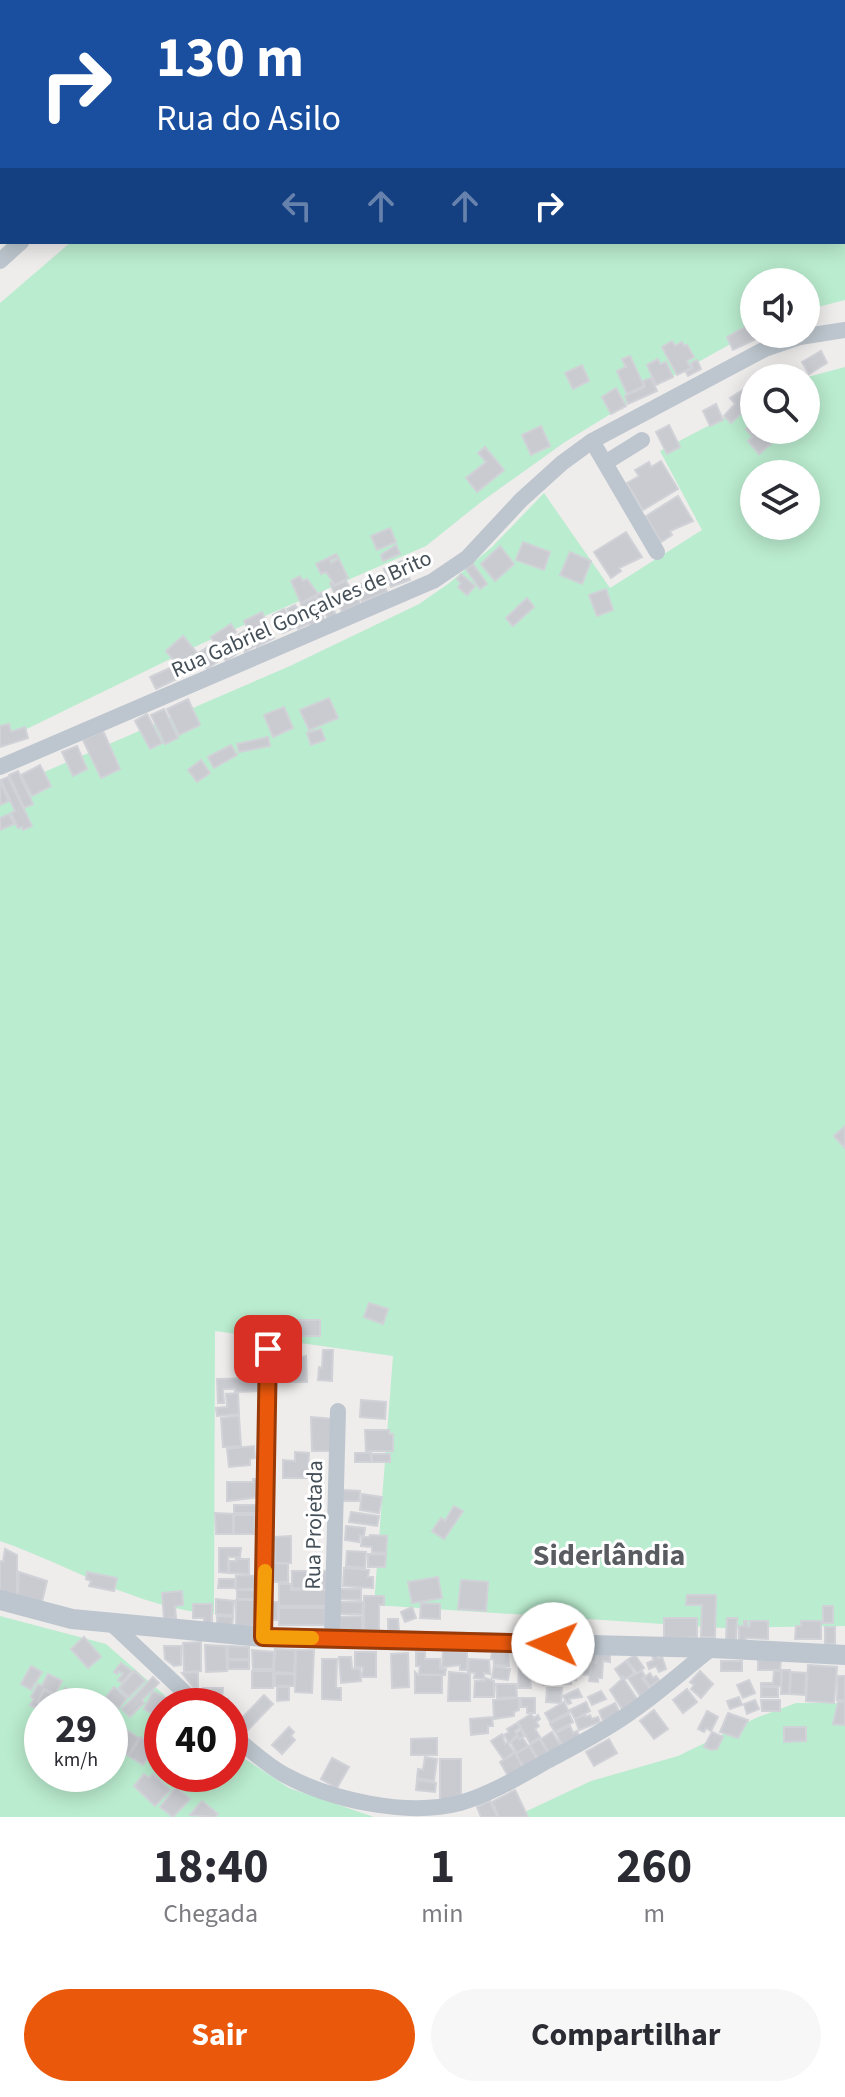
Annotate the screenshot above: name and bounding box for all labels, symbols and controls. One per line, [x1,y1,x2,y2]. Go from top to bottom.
text: 130 m [156,19,304,98]
icon: right [24,32,128,136]
text: Rua do Asilo [156,93,341,144]
icon: left [275,184,319,228]
icon: ahead [359,184,403,228]
icon: ahead [443,184,487,228]
icon: right [527,184,571,228]
map controls [740,268,820,540]
button: sound [740,268,820,348]
button: search [740,364,820,444]
button: layers [740,460,820,540]
street label: Rua Gabriel Gonçalves de Brito [166,542,437,686]
pin [234,1315,302,1383]
icon: arrive [246,1327,290,1371]
street label: Rua Projetada [297,1460,331,1590]
district label: Siderlândia [533,1534,685,1577]
position arrow [511,1602,595,1686]
speed limit sign: 40 [144,1688,248,1792]
text: 29 [55,1701,97,1758]
text: km/h [54,1746,98,1774]
text: 18:40 [153,1833,269,1901]
text: 1 [430,1833,455,1901]
text: 260 [616,1833,692,1901]
text: Chegada [163,1895,258,1932]
text: min [421,1895,463,1932]
text: m [643,1895,665,1932]
button: Sair [24,1989,415,2081]
button: Compartilhar [431,1989,821,2081]

